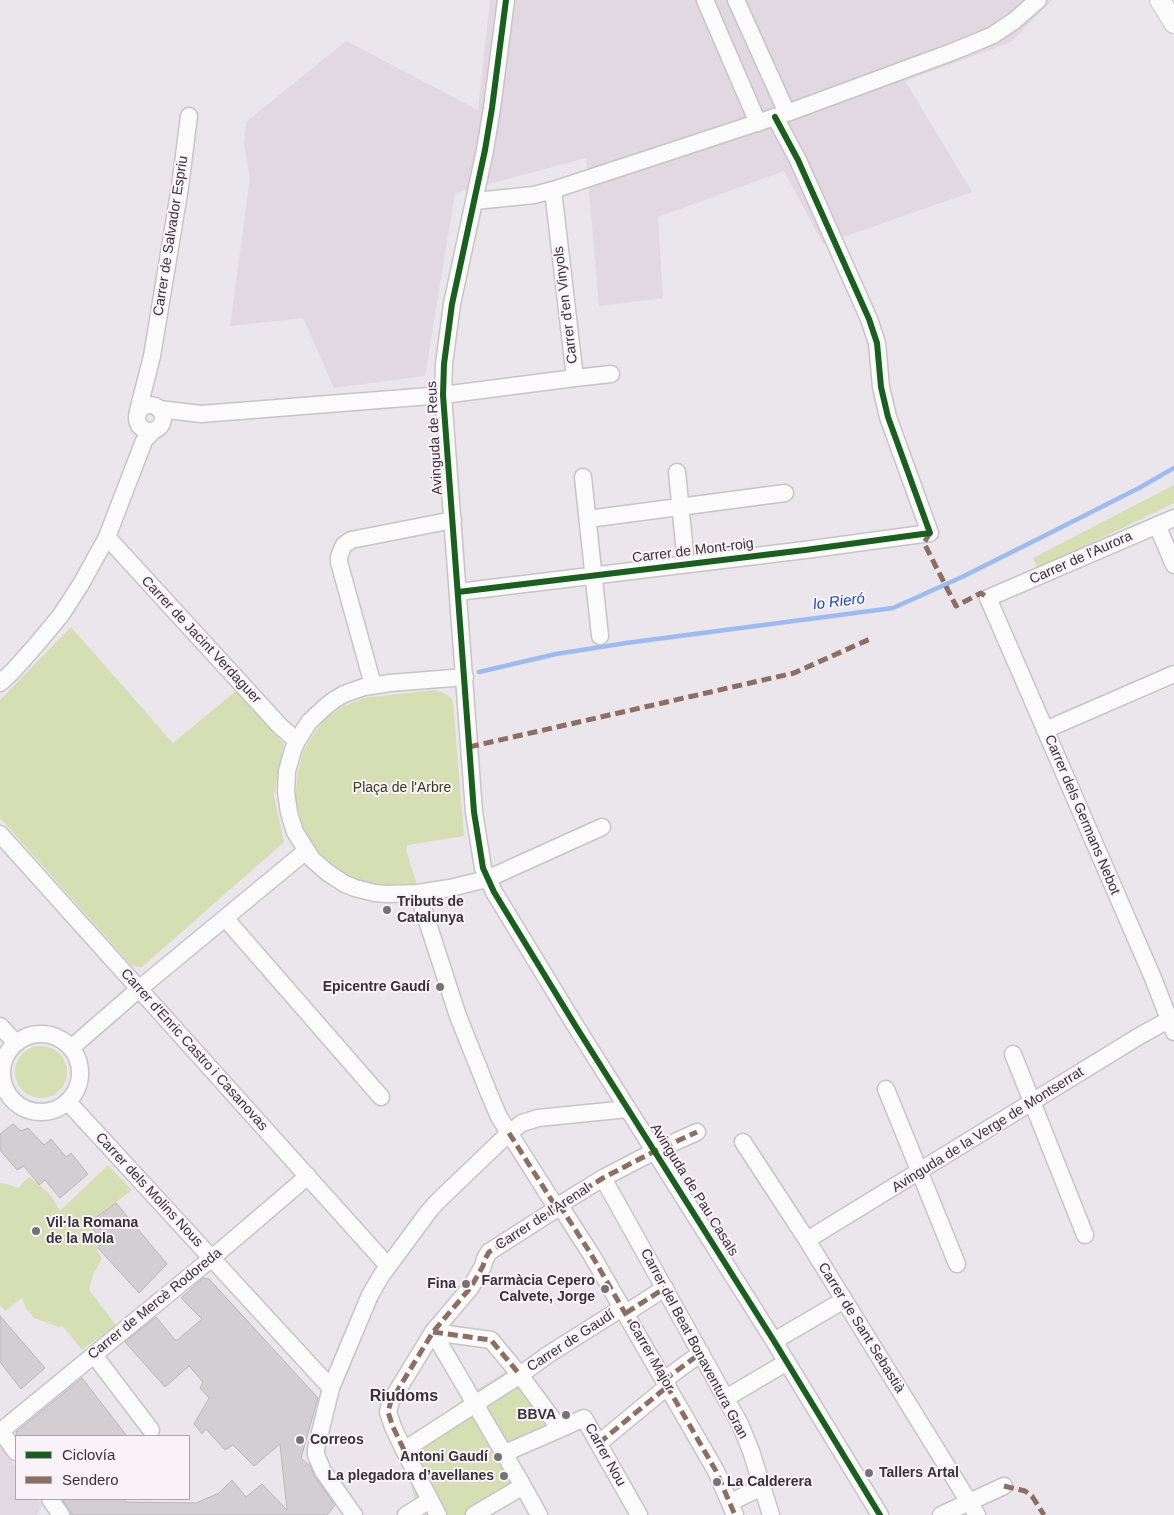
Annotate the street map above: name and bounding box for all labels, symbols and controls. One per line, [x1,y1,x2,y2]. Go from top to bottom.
street label: Carrer de Salvador Espriu [150,155,192,317]
street label: Carrer d'en Vinyols [550,245,582,365]
street label: Avinguda de Reus [424,381,446,495]
street label: Carrer de l'Aurora [1027,528,1135,588]
street label: Carrer de Mont-roig [631,535,755,567]
street label: Carrer de Jacint Verdaguer [138,573,264,707]
water label: lo Rieró [812,590,866,614]
street label: Carrer dels Germans Nebot [1041,733,1123,897]
park label: Plaça de l'Arbre [353,780,451,796]
place label: Tributs de Catalunya [397,894,464,926]
marker: Tributs de Catalunya [381,904,393,916]
street label: Carrer d'Enric Castro i Casanovas [117,966,271,1134]
place label: Epicentre Gaudí [323,979,430,995]
marker: Epicentre Gaudí [434,981,446,993]
street label: Avinguda de la Verge de Montserrat [889,1064,1087,1196]
street label: Avinguda de Pau Casals [646,1121,742,1259]
street label: Carrer dels Molins Nous [92,1129,206,1251]
street label: Carrer de l'Arenal [493,1180,593,1254]
place label: Vil·la Romana de la Mola [46,1215,138,1248]
marker: Vil·la Romana de la Mola [30,1225,42,1237]
street label: Carrer de Mercè Rodoreda [85,1245,225,1363]
street label: Carrer del Beat Bonaventura Gran [637,1246,751,1442]
street label: Carrer de Sant Sebastià [814,1260,908,1396]
place label: Farmàcia Cepero Calvete, Jorge [481,1273,595,1305]
place label: Fina [427,1276,456,1292]
marker: Fina [460,1278,472,1290]
marker: Farmàcia Cepero Calvete, Jorge [599,1283,611,1295]
street label: Carrer de Gaudí [524,1306,618,1376]
street label: Carrer Major [624,1318,678,1394]
district label: Riudoms [370,1387,438,1407]
place label: BBVA [517,1407,556,1423]
marker: BBVA [560,1409,572,1421]
street label: Carrer Nou [581,1421,629,1489]
place label: Correos [310,1432,364,1448]
marker: Correos [294,1434,306,1446]
legend [15,1435,190,1500]
text: Ciclovía [62,1446,115,1463]
place label: Antoni Gaudí [400,1449,488,1465]
marker: Antoni Gaudí [492,1451,504,1463]
place label: Tallers Artal [879,1465,959,1481]
marker: Tallers Artal [863,1467,875,1479]
place label: La plegadora d’avellanes [327,1468,494,1484]
marker: La plegadora d’avellanes [498,1470,510,1482]
text: Sendero [62,1471,119,1488]
place label: La Calderera [727,1474,812,1490]
marker: La Calderera [711,1476,723,1488]

